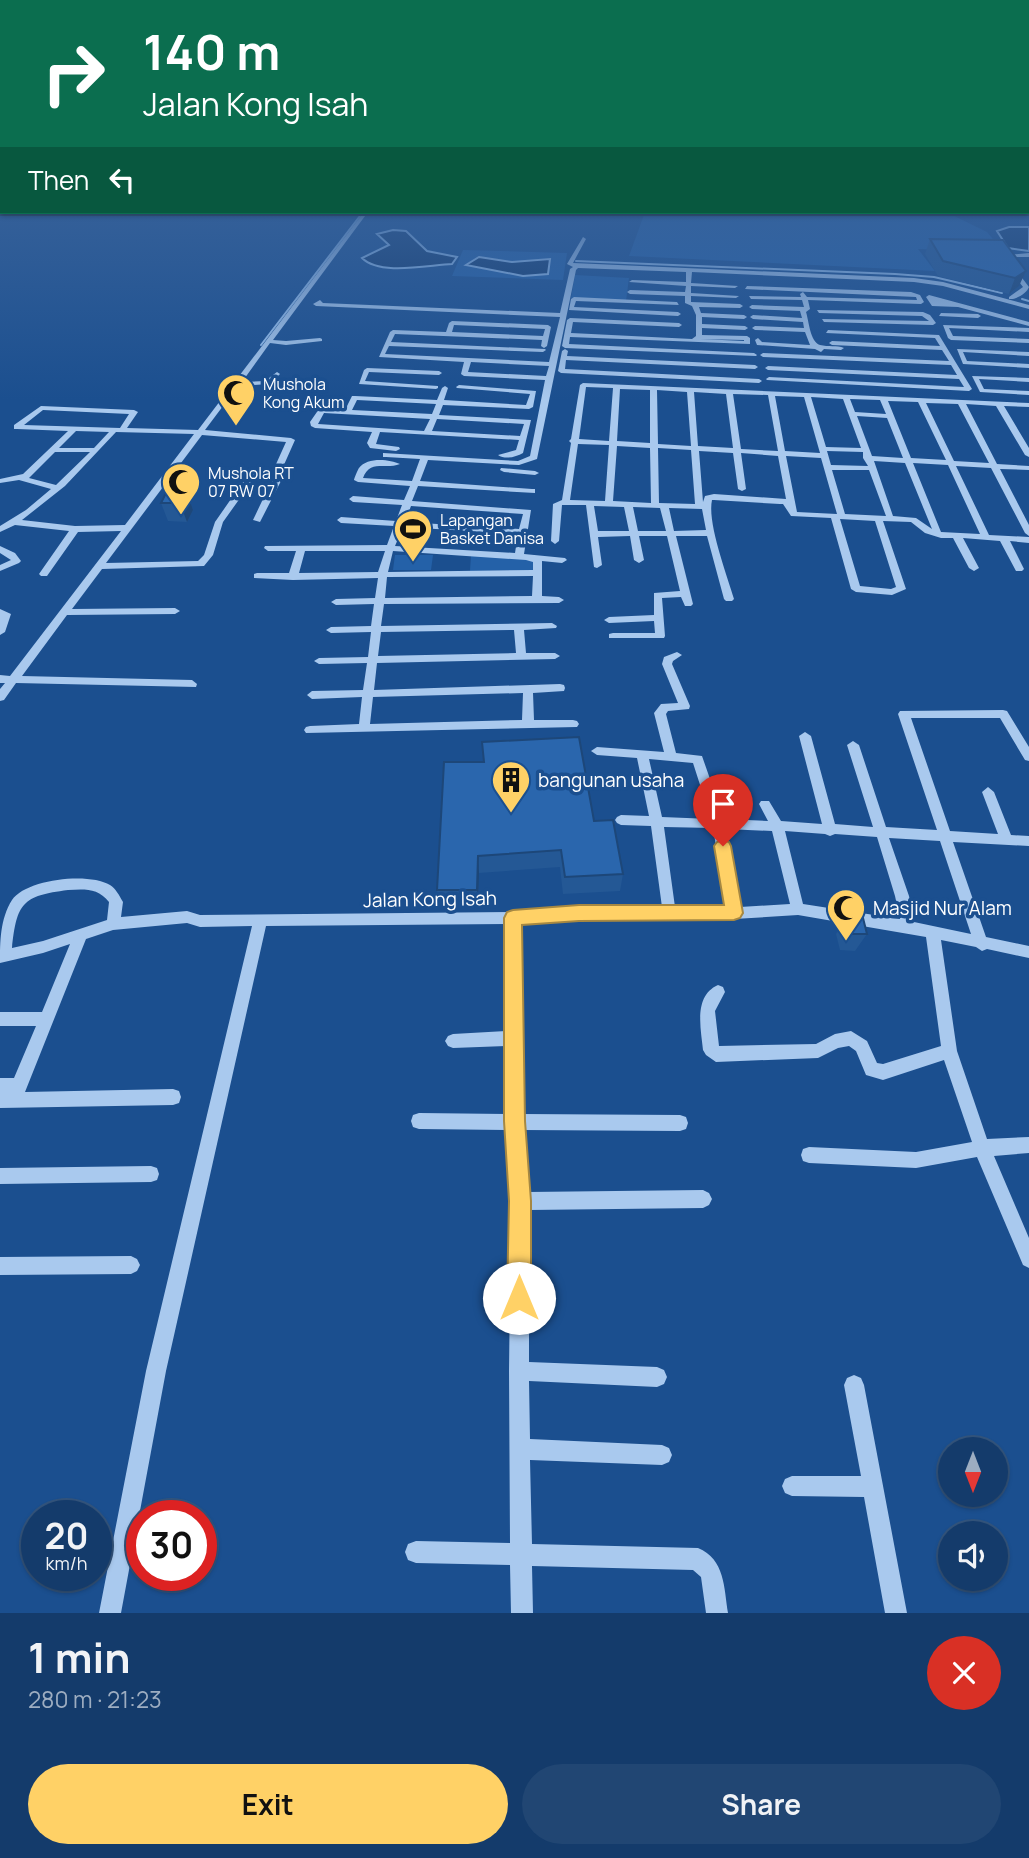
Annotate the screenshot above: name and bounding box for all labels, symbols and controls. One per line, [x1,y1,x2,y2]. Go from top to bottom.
text: 140 m [143,18,280,85]
icon: right [28,28,119,119]
text: Jalan Kong Isah [143,82,368,126]
icon: left [103,161,141,199]
text: Then [28,162,89,198]
mosque icon: Mushola Kong Akum [215,372,257,427]
place label: Mushola Kong Akum [263,373,345,413]
mosque icon: Mushola RT 07 RW 07 [160,461,202,516]
place label: Mushola RT 07 RW 07 [208,462,294,502]
sports icon: Lapangan Basket Danisa [392,508,434,563]
place label: Lapangan Basket Danisa [440,509,544,549]
building icon: bangunan usaha [490,759,532,814]
place label: bangunan usaha [538,767,684,793]
pin [693,774,753,846]
icon: arrive [704,785,742,823]
street label: Jalan Kong Isah [363,885,497,913]
mosque icon: Masjid Nur Alam [825,887,867,942]
place label: Masjid Nur Alam [873,895,1012,921]
position arrow [482,1261,556,1335]
north arrow [938,1437,1008,1507]
map controls [938,1437,1008,1591]
speed limit sign: 30 [126,1500,217,1591]
text: 20 [45,1512,88,1560]
button: sound [938,1521,1008,1591]
text: km/h [46,1551,87,1575]
text: 1 min [28,1628,131,1686]
button: close [927,1636,1001,1710]
text: 280 m · 21:23 [28,1683,162,1715]
button: Exit [28,1764,508,1844]
button: Share [522,1764,1001,1844]

